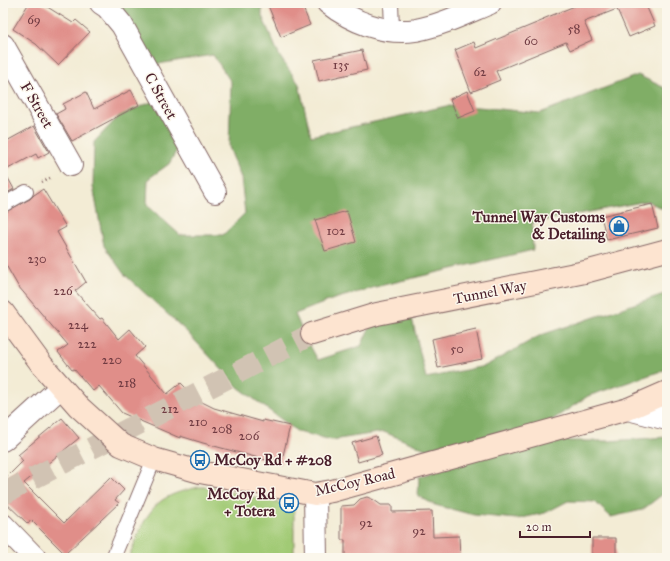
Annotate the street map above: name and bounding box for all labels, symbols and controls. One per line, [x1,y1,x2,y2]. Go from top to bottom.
house number: 69 [27,12,41,28]
house number: 58 [568,21,581,37]
house number: 60 [524,33,538,49]
house number: 135 [333,57,349,73]
house number: 62 [473,64,487,80]
street label: C Street [141,69,181,123]
street label: F Street [17,79,58,132]
place label: Tunnel Way Customs & Detailing [472,208,606,244]
shop icon: Tunnel Way Customs & Detailing [608,215,630,237]
house number: 102 [326,223,346,239]
house number: 230 [27,251,47,267]
street label: Tunnel Way [452,276,529,308]
house number: 226 [53,283,73,299]
house number: 224 [68,317,89,333]
house number: 222 [77,336,97,352]
house number: 50 [450,341,464,357]
house number: 220 [102,352,122,368]
house number: 218 [118,375,136,391]
house number: 212 [161,401,180,417]
house number: 210 [188,414,208,430]
house number: 208 [212,421,233,437]
house number: 206 [239,428,260,444]
bus stop icon: McCoy Rd + #208 [189,449,211,471]
place label: McCoy Rd + #208 [214,451,332,470]
street label: McCoy Road [313,464,397,500]
place label: McCoy Rd + Totera [207,485,276,520]
bus stop icon: McCoy Rd + Totera [278,492,300,514]
scale bar [520,513,590,539]
house number: 92 [359,515,373,531]
text: 20 m [526,520,552,534]
house number: 92 [412,523,426,539]

